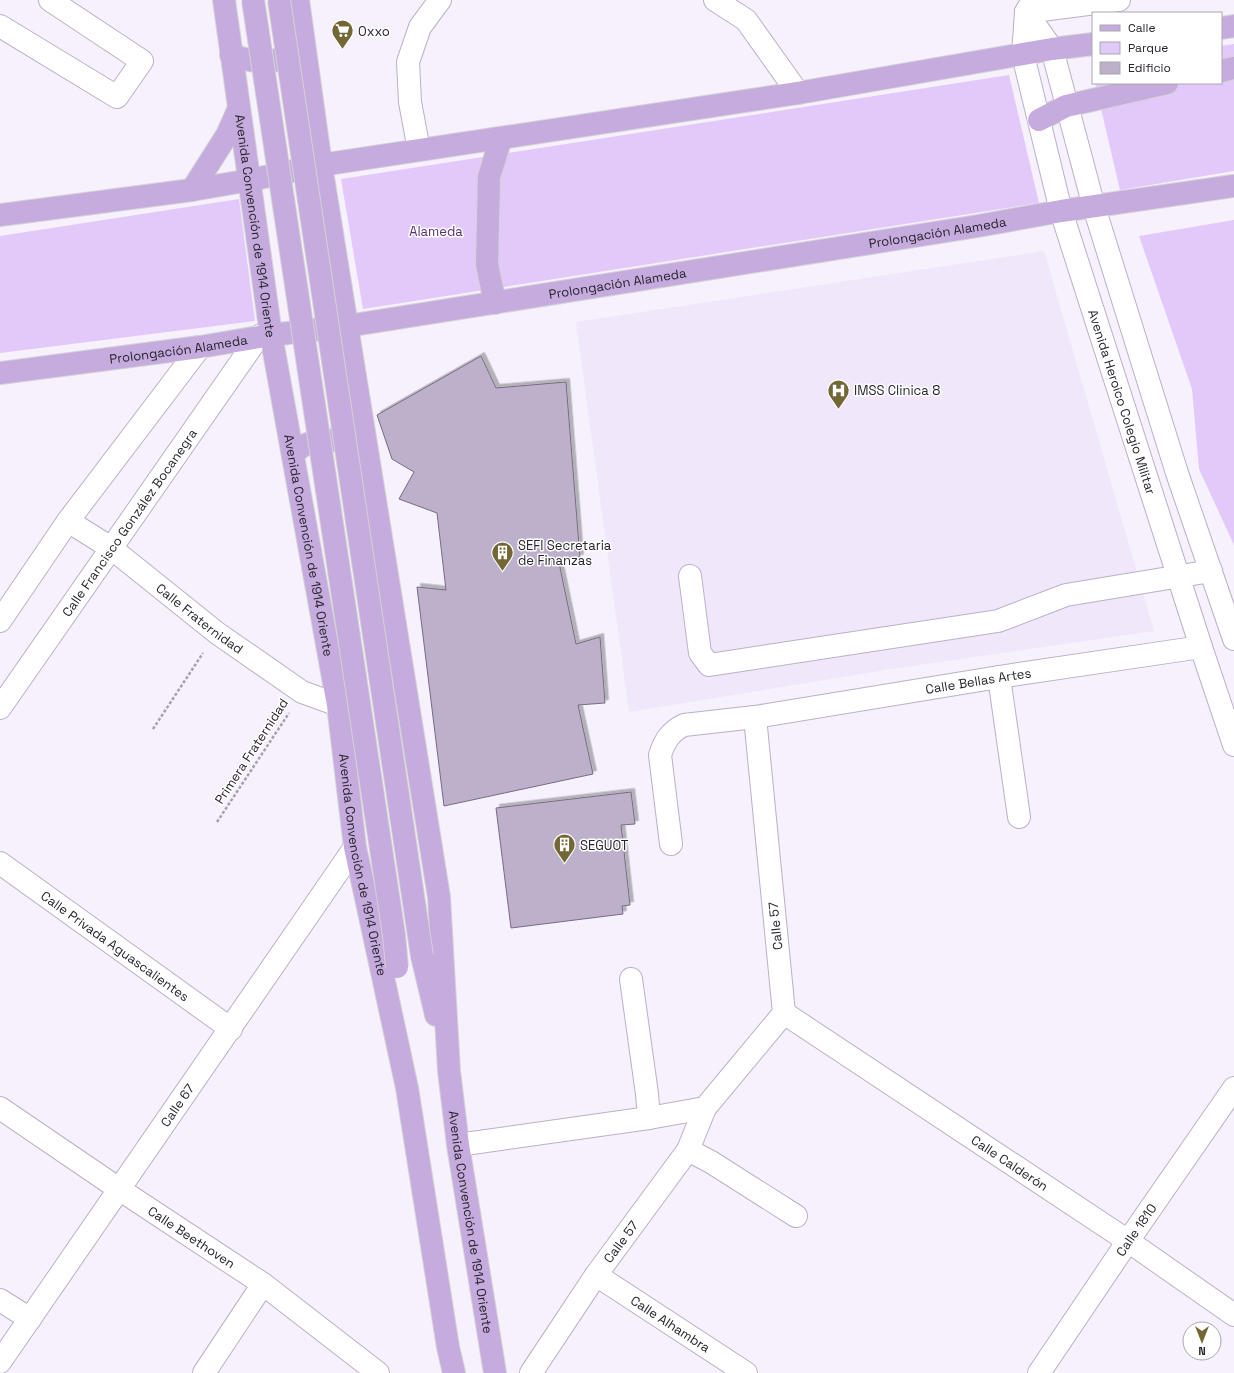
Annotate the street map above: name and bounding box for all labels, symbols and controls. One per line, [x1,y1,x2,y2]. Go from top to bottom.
legend [1092,12,1222,84]
supermarket icon: Oxxo [329,18,355,51]
text: Calle [1128,20,1156,36]
place label: Oxxo [358,23,390,40]
text: Parque [1128,40,1168,56]
text: Edificio [1128,60,1171,76]
street label: Avenida Convención de 1914 Oriente [231,113,279,339]
street label: Prolongación Alameda [867,213,1008,252]
park label: Alameda [409,223,463,240]
street label: Prolongación Alameda [547,264,688,303]
street label: Avenida Heroico Colegio Militar [1084,307,1160,497]
street label: Prolongación Alameda [108,331,249,368]
hospital icon: IMSS Clinica 8 [826,377,852,410]
place label: IMSS Clinica 8 [854,382,940,399]
street label: Calle Francisco González Bocanegra [58,425,201,620]
street label: Avenida Convención de 1914 Oriente [280,433,337,658]
place label: SEFI Secretaria de Finanzas [518,537,612,569]
building icon: SEFI Secretaria de Finanzas [490,539,516,572]
street label: Calle Fraternidad [152,580,246,658]
street label: Calle Bellas Artes [924,664,1032,698]
street label: Primera Fraternidad [211,695,292,807]
street label: Avenida Convención de 1914 Oriente [335,753,391,977]
building icon: SEGUOT [551,832,577,865]
place label: SEGUOT [580,837,629,854]
street label: Calle Privada Aguascalientes [38,887,193,1005]
street label: Calle 57 [765,901,786,951]
street label: Calle 67 [157,1081,198,1130]
street label: Avenida Convención de 1914 Oriente [445,1110,496,1335]
street label: Calle Calderón [968,1131,1051,1195]
street label: Calle 1810 [1112,1200,1161,1260]
street label: Calle Beethoven [144,1202,238,1272]
street label: Calle 57 [600,1217,642,1266]
street label: Calle Alhambra [627,1292,714,1357]
north arrow [1182,1321,1222,1361]
text: N [1198,1344,1206,1358]

